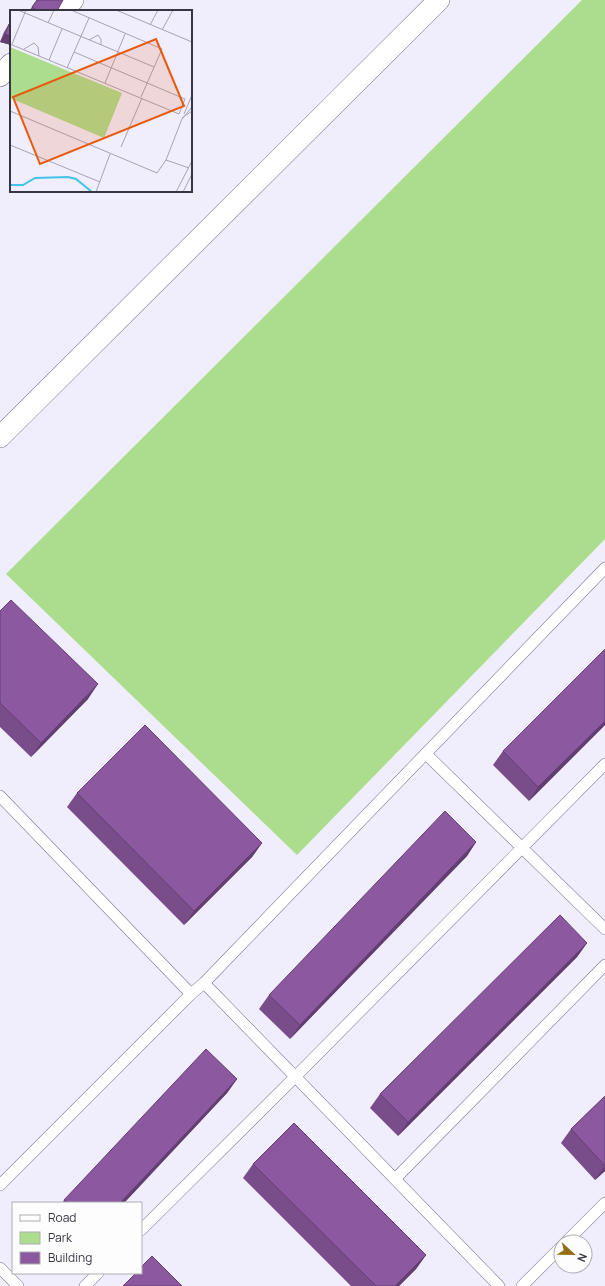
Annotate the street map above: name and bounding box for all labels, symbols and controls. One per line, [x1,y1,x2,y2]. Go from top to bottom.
inset map [10,10,192,192]
legend [12,1202,142,1274]
text: Road [48,1209,76,1226]
text: Park [48,1229,73,1246]
north arrow [553,1234,593,1274]
text: Building [48,1249,92,1266]
text: N [574,1251,591,1264]

